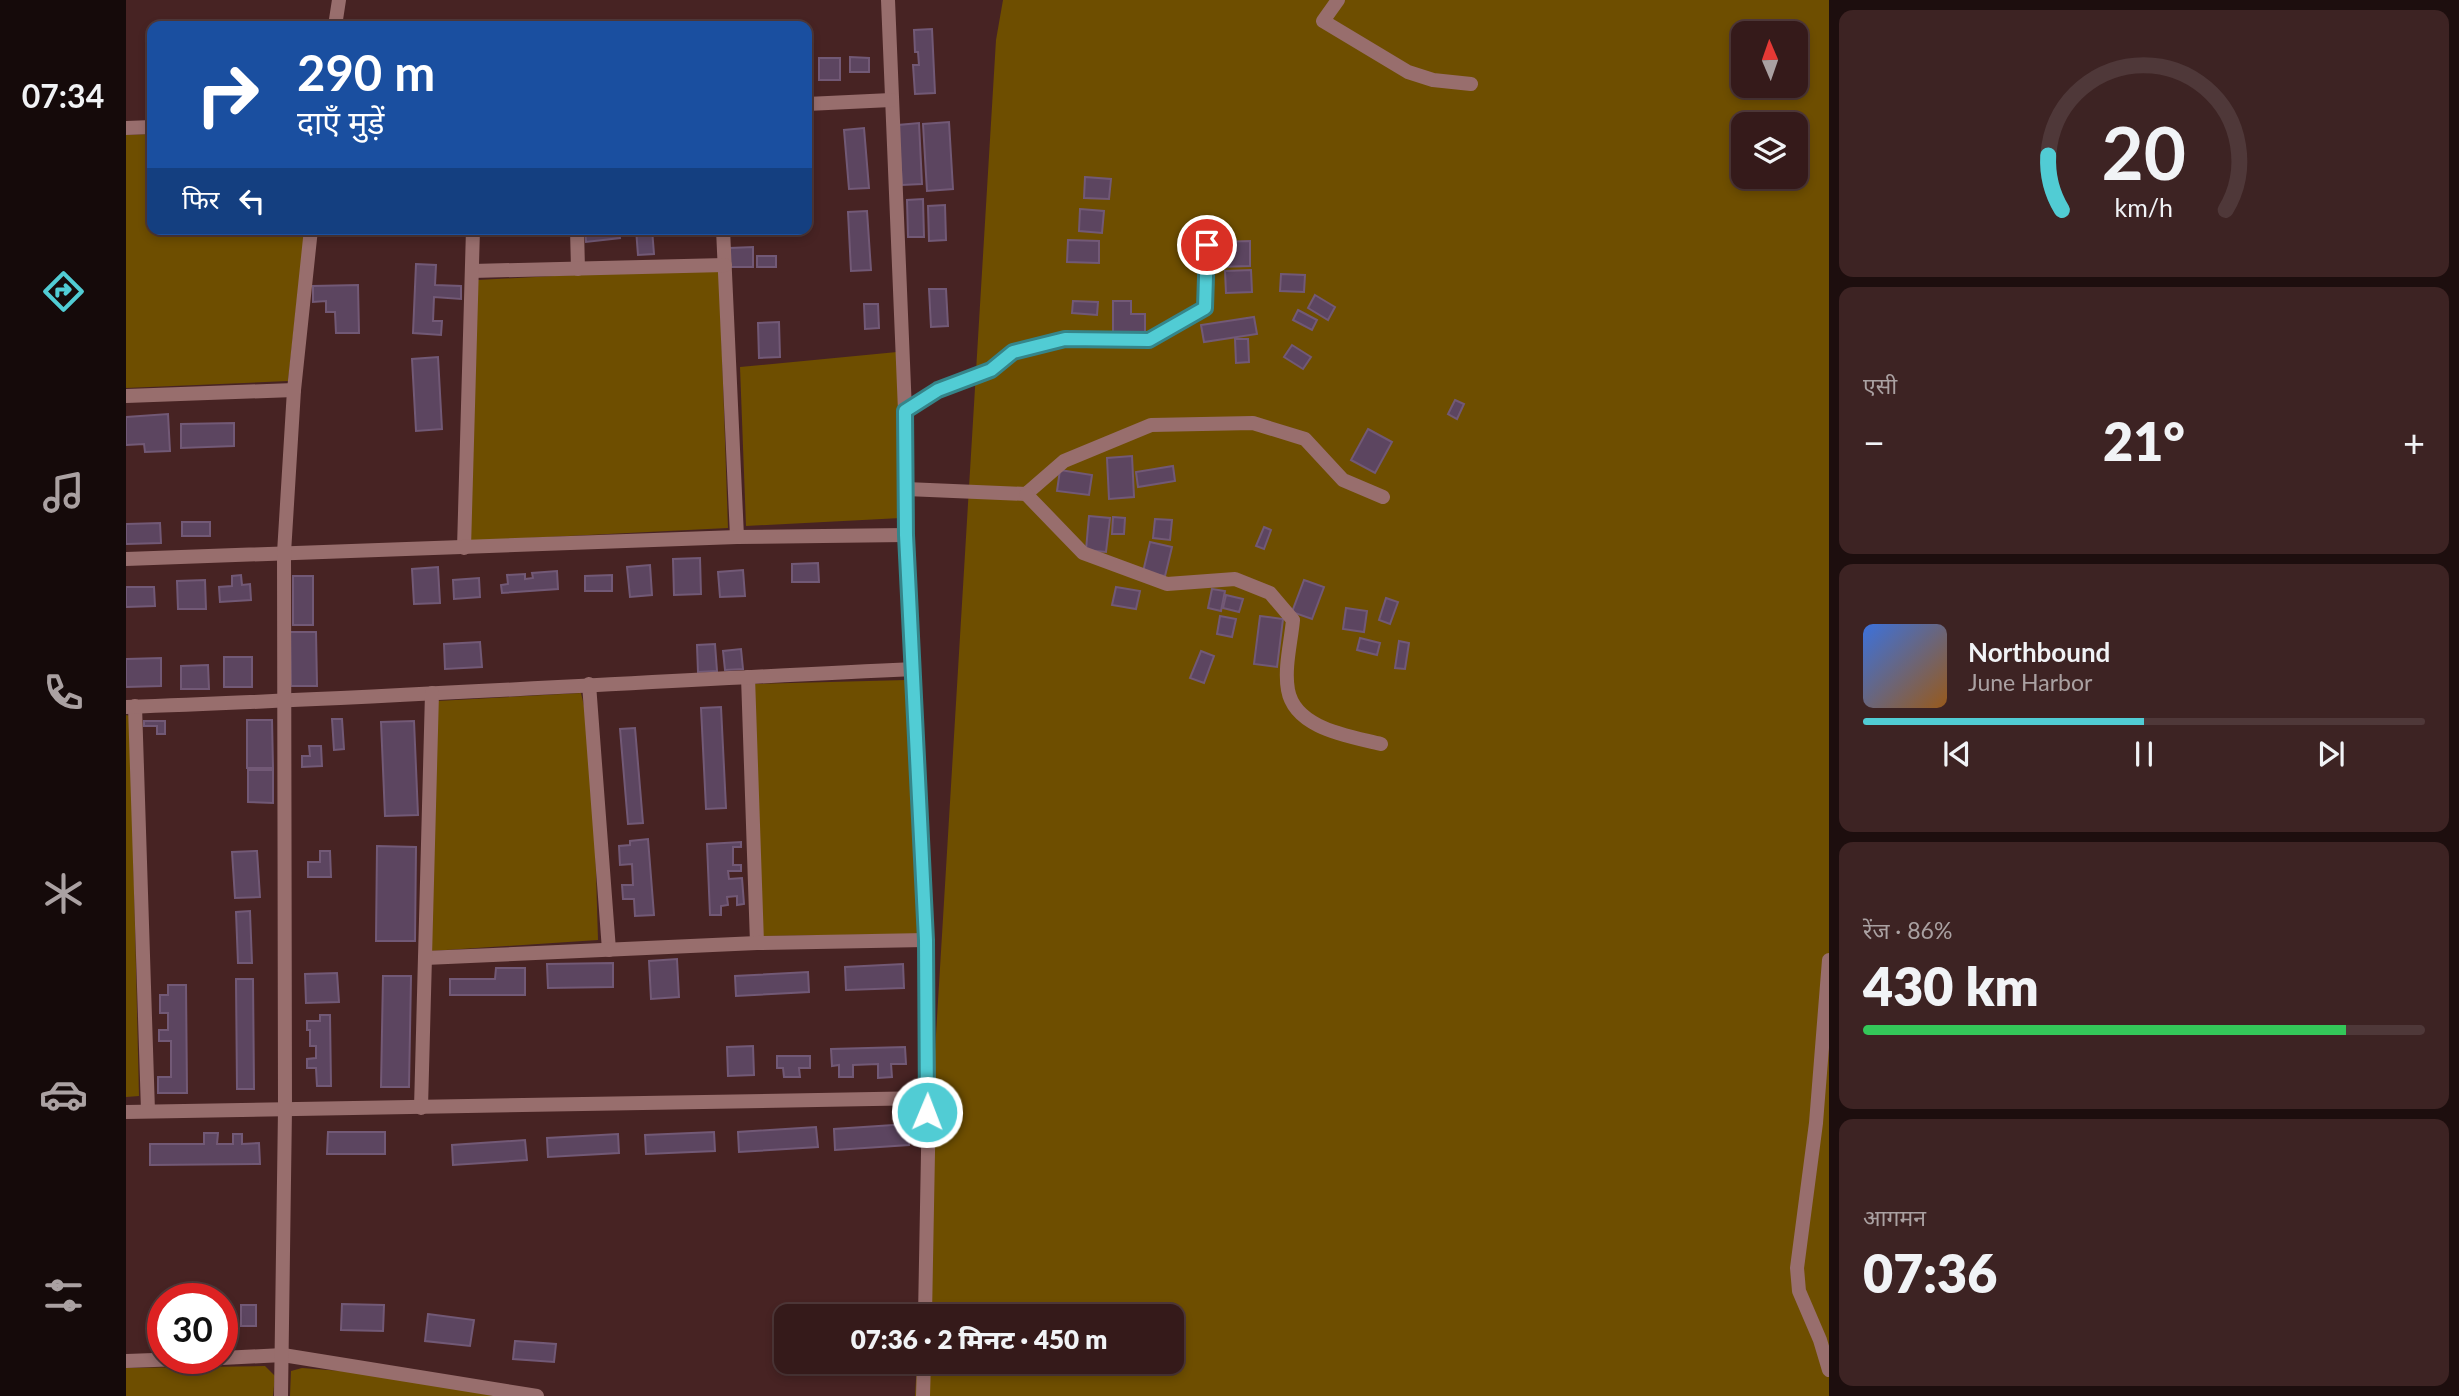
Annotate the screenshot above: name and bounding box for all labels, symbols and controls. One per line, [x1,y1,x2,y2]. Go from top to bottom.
north arrow [1731,21,1808,98]
map controls [1731,21,1808,189]
text: 290 m [297,43,435,101]
icon: right [182,49,273,140]
text: 07:34 [22,76,104,115]
text: दाएँ मुड़ें [297,102,384,141]
text: 20 [2102,108,2186,196]
button: layers [1731,112,1808,189]
icon: left [233,182,271,220]
text: फिर [182,183,219,215]
text: km/h [2115,191,2173,221]
pin [1177,215,1237,275]
icon: arrive [1188,226,1226,264]
icon: directions [39,267,88,316]
text: एसी [1863,371,1897,399]
text: 21° [2103,410,2185,472]
text: − [1863,419,1885,465]
text: + [2403,419,2425,465]
icon: music [39,468,88,517]
text: Northbound [1968,636,2110,668]
icon: phone [39,668,88,717]
text: June Harbor [1968,668,2092,696]
icon: previous [1938,735,1976,773]
icon: pause [2125,735,2163,773]
icon: next [2312,735,2350,773]
icon: climate [39,869,88,918]
text: रेंज · 86% [1863,916,1952,944]
text: 430 km [1863,955,2039,1017]
icon: car [39,1070,88,1119]
position arrow [890,1075,964,1149]
text: आगमन [1863,1203,1926,1231]
text: 07:36 [1863,1242,1997,1304]
icon: filters [39,1271,88,1320]
speed limit sign: 30 [147,1283,238,1374]
text: 07:36 · 2 मिनट · 450 m [851,1323,1107,1355]

